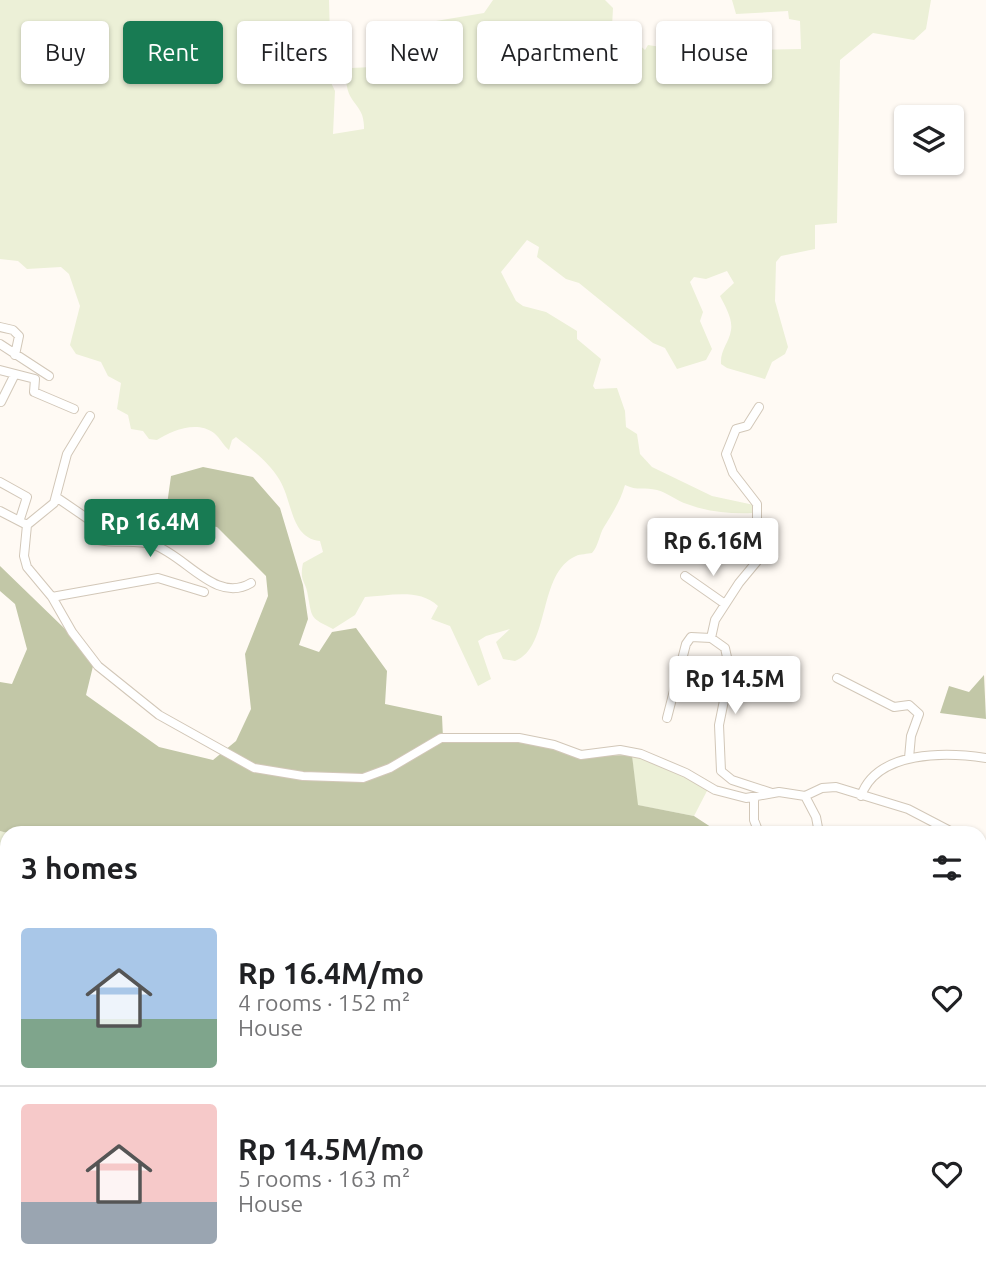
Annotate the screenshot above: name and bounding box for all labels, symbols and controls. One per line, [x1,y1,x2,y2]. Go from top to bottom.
chip: Buy [21,21,109,84]
chip: Rent [123,21,223,84]
chip: Filters [237,21,352,84]
chip: New [366,21,463,84]
chip: Apartment [477,21,642,84]
chip: House [656,21,772,84]
map controls [894,105,964,175]
button: layers [894,105,964,175]
pin: Rp 16.4M [78,500,222,559]
text: Rp 16.4M [100,509,200,534]
pin: Rp 6.16M [641,518,785,578]
text: Rp 6.16M [663,528,763,553]
pin: Rp 14.5M [663,656,807,716]
text: Rp 14.5M [685,666,785,691]
icon: filters [928,849,966,887]
text: 3 homes [21,851,138,885]
icon: home [77,956,161,1040]
text: Rp 16.4M/mo [238,956,424,990]
icon: heart [928,979,966,1017]
text: 4 rooms · 152 m² [238,990,410,1015]
text: House [238,1015,303,1040]
icon: home [77,1132,161,1216]
text: Rp 14.5M/mo [238,1132,424,1166]
icon: heart [928,1155,966,1193]
text: 5 rooms · 163 m² [238,1166,410,1191]
text: House [238,1191,303,1216]

